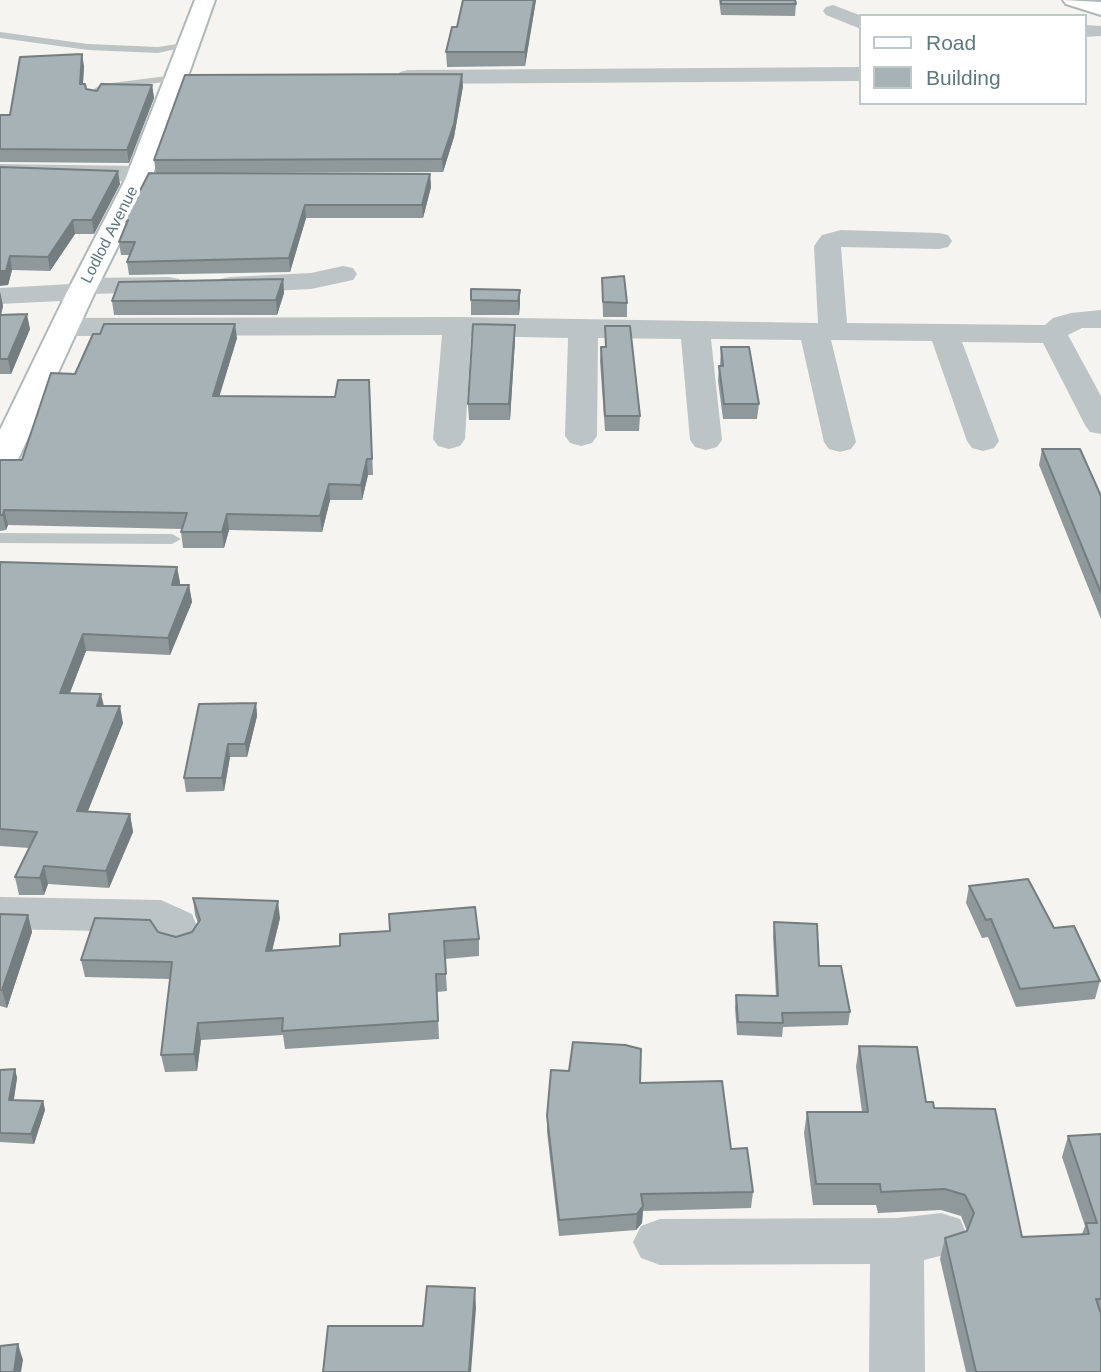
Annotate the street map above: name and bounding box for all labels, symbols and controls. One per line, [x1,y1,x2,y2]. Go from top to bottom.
legend [860,14,1087,105]
text: Road [926,31,976,54]
text: Building [926,66,1001,89]
street label: Lodlod Avenue [77,183,143,287]

